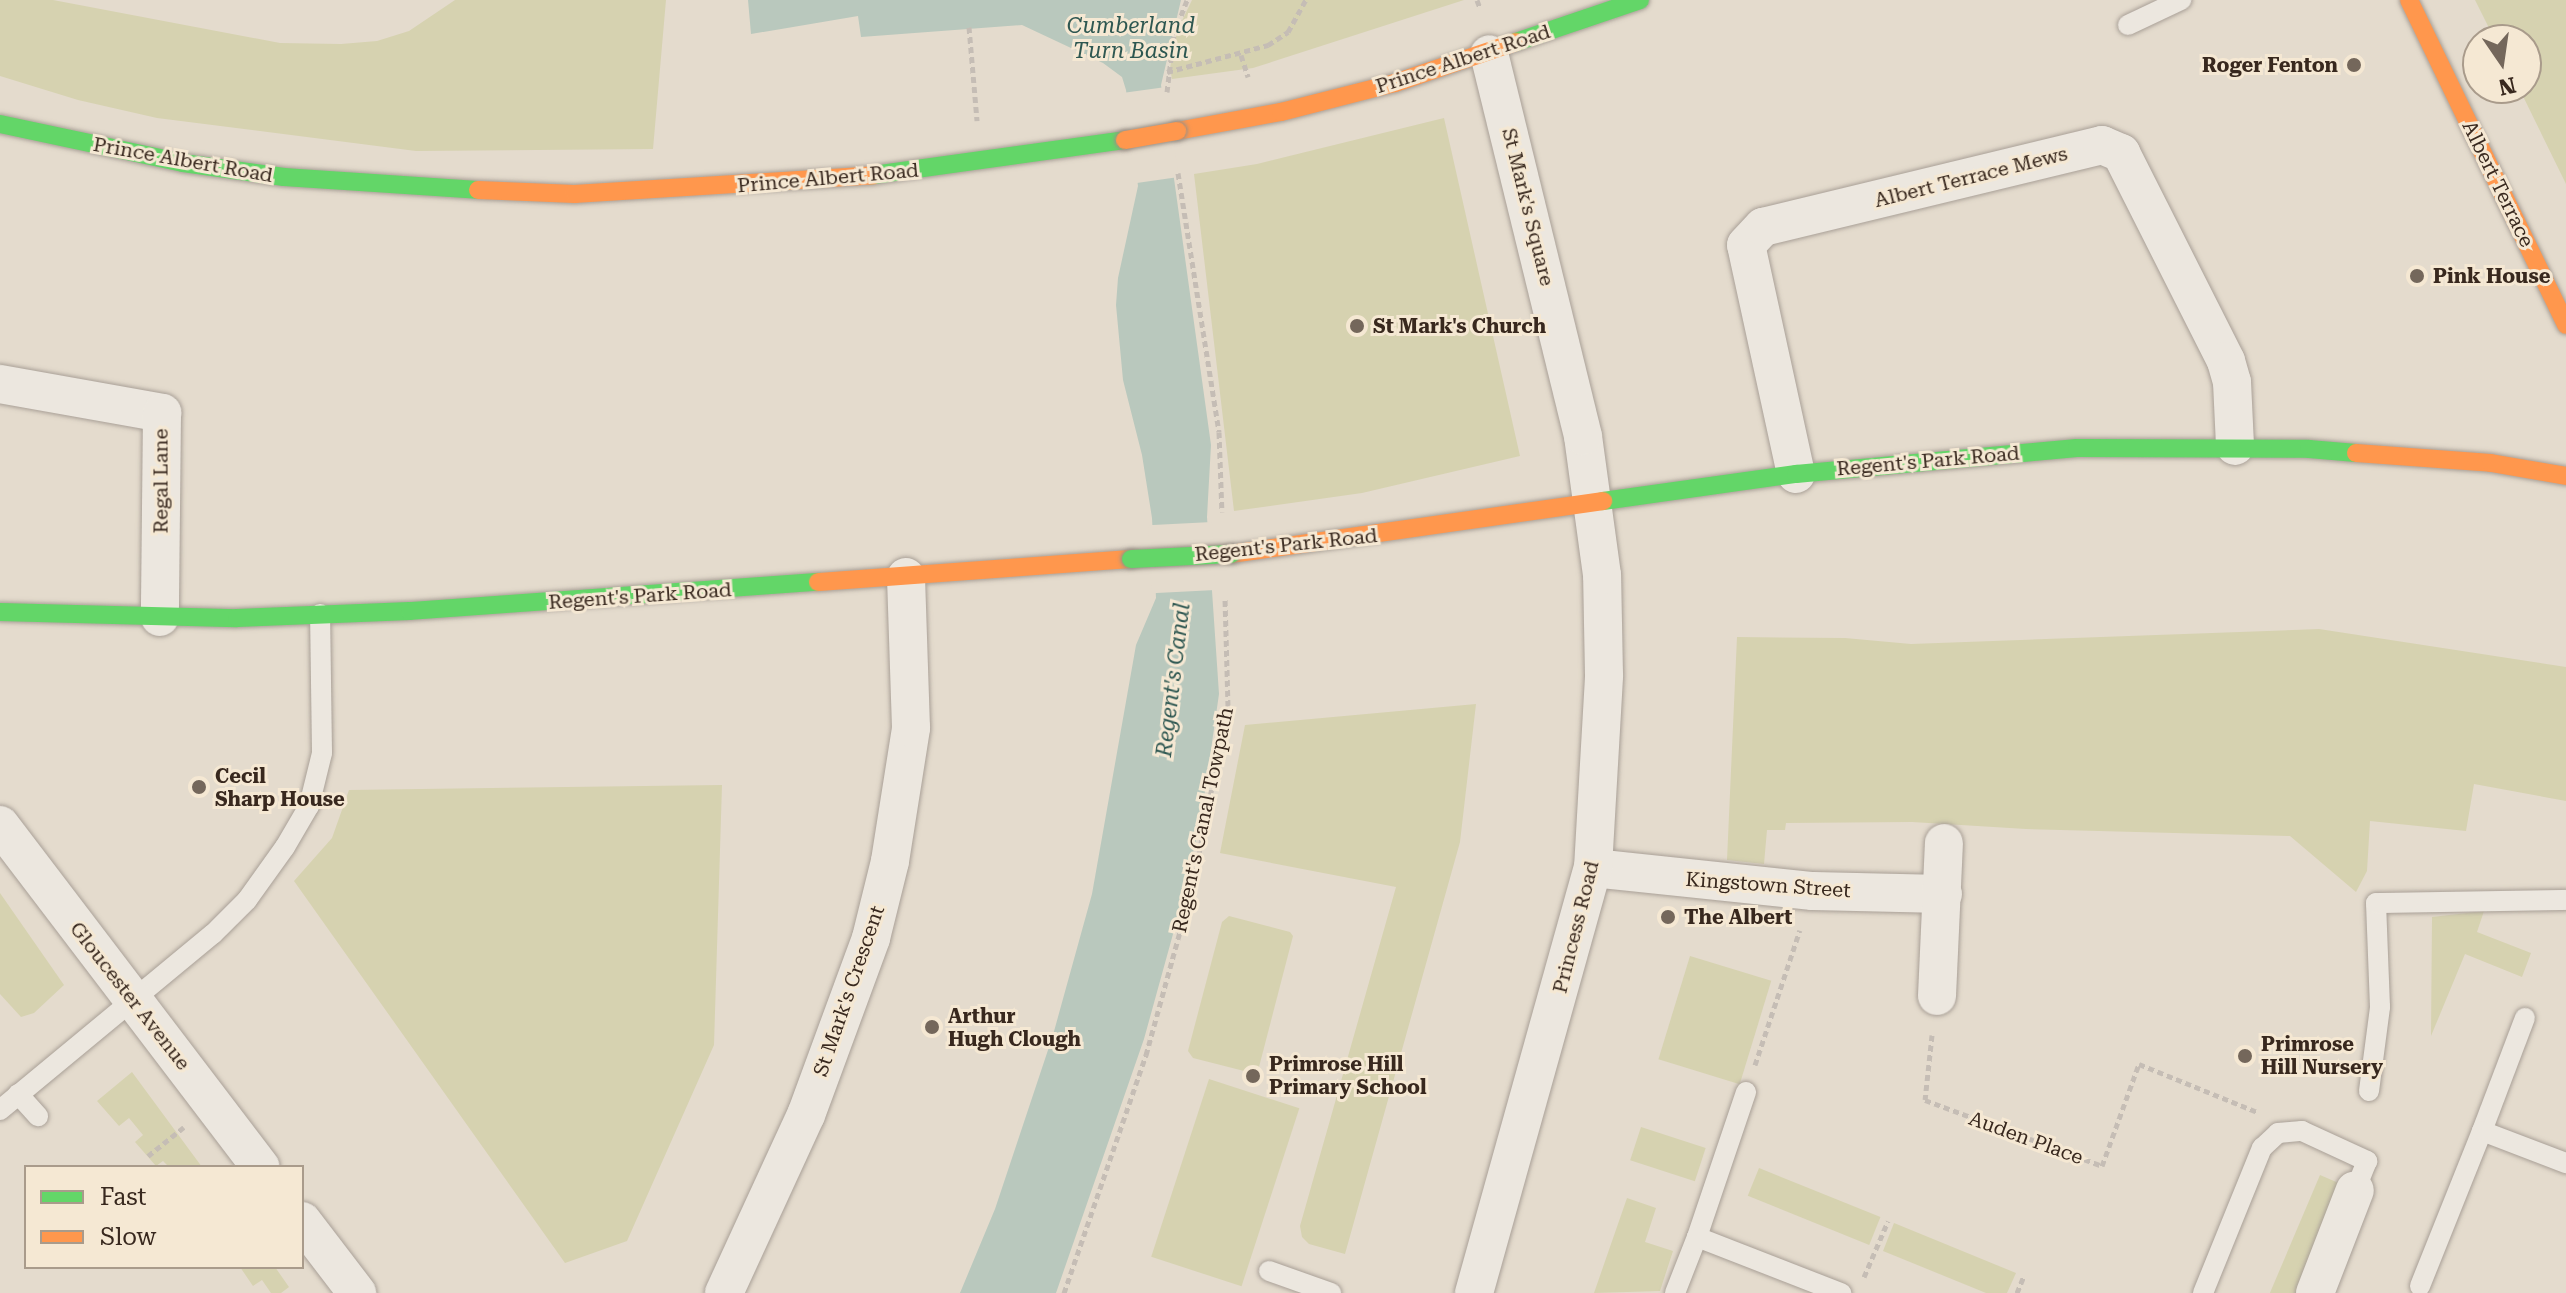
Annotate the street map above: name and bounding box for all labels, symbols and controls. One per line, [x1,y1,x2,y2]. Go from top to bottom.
water label: Cumberland Turn Basin [1067,12,1195,64]
street label: Prince Albert Road [1373,19,1553,99]
north arrow [2462,24,2542,104]
place label: Roger Fenton [2202,53,2338,77]
marker: Roger Fenton [2345,56,2363,74]
text: N [2496,72,2518,100]
street label: Albert Terrace [2457,117,2539,251]
street label: St Mark's Square [1497,126,1559,288]
street label: Prince Albert Road [91,132,275,188]
street label: Albert Terrace Mews [1872,141,2070,213]
street label: Prince Albert Road [736,158,920,198]
place label: Pink House [2433,264,2550,288]
marker: Pink House [2408,267,2426,285]
place label: St Mark's Church [1373,314,1546,338]
marker: St Mark's Church [1348,317,1366,335]
street label: Regal Lane [149,429,173,533]
street label: Regent's Park Road [1836,441,2020,481]
street label: Regent's Park Road [1193,523,1379,567]
street label: Regent's Park Road [548,578,732,614]
water label: Regent's Canal [1150,602,1196,758]
street label: Regent's Canal Towpath [1167,705,1239,935]
place label: Cecil Sharp House [215,764,345,811]
marker: Cecil Sharp House [190,778,208,796]
street label: Princess Road [1548,858,1604,996]
street label: Kingstown Street [1685,867,1851,903]
street label: St Mark's Crescent [808,902,890,1080]
place label: The Albert [1684,905,1792,929]
marker: The Albert [1659,908,1677,926]
street label: Gloucester Avenue [65,917,195,1075]
place label: Arthur Hugh Clough [948,1004,1081,1051]
marker: Arthur Hugh Clough [923,1018,941,1036]
place label: Primrose Hill Nursery [2261,1032,2383,1079]
marker: Primrose Hill Nursery [2236,1047,2254,1065]
place label: Primrose Hill Primary School [1269,1052,1427,1099]
marker: Primrose Hill Primary School [1244,1067,1262,1085]
street label: Auden Place [1966,1106,2086,1170]
legend [24,1165,304,1269]
text: Fast [100,1183,147,1211]
text: Slow [100,1223,156,1251]

